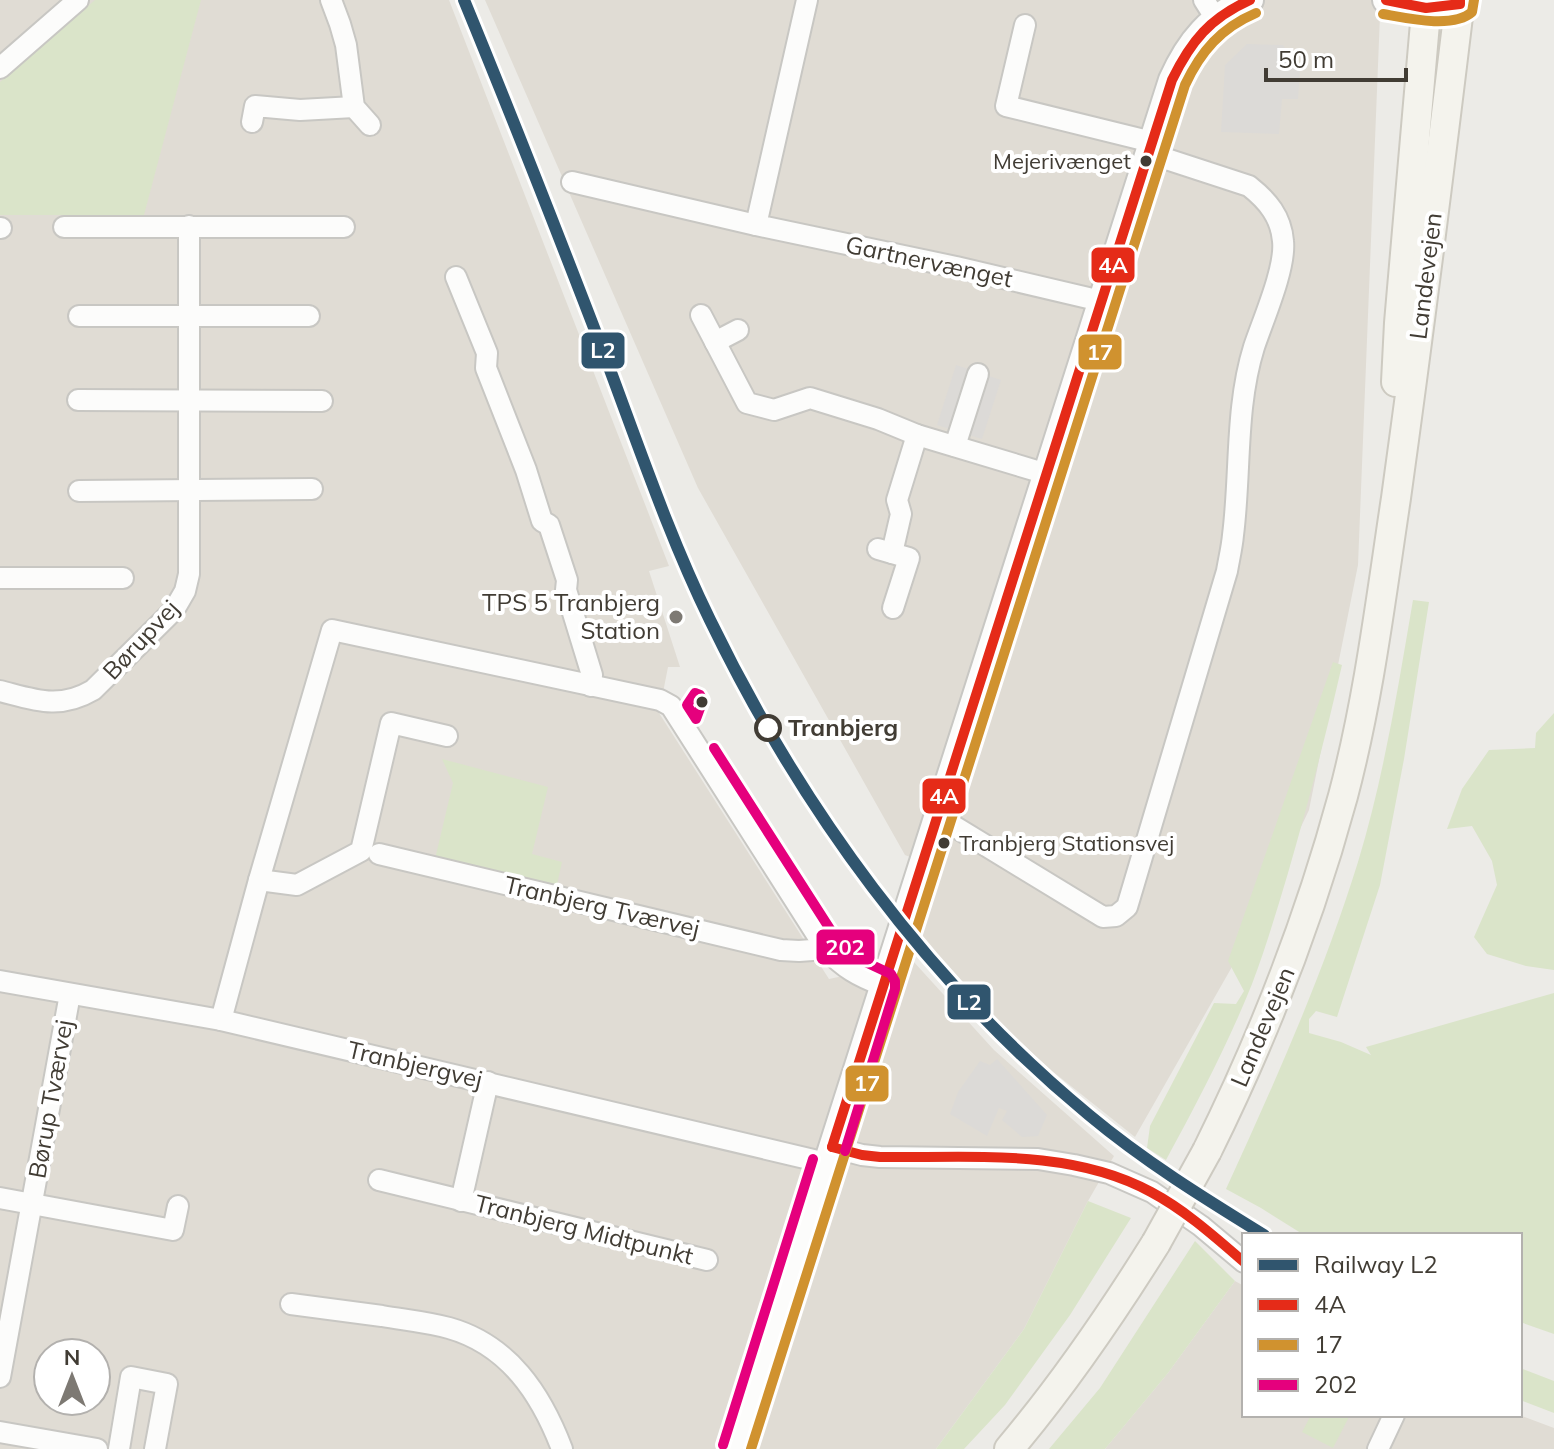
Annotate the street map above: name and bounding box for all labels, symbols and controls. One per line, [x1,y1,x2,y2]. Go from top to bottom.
scale bar [1266,32,1406,82]
text: 50 m [1278,44,1334,74]
place label: Mejerivænget [993,147,1131,175]
marker: Mejerivænget [1138,153,1154,169]
street label: Landevejen [1402,211,1448,341]
street label: Gartnervænget [843,229,1015,293]
line badge: 4A [1090,246,1136,284]
text: 4A [1098,251,1128,279]
line badge: L2 [580,331,626,370]
line badge: 17 [1077,333,1123,371]
text: L2 [590,336,616,364]
text: 17 [1087,338,1113,366]
place label: TPS 5 Tranbjerg Station [482,587,660,645]
street label: Børupvej [96,593,185,685]
marker: TPS 5 Tranbjerg Station [667,608,685,626]
unlabelled marker [694,694,710,710]
place label: Tranbjerg [788,712,898,742]
marker: Tranbjerg [755,715,781,741]
line badge: 4A [921,777,967,815]
text: 4A [929,782,959,810]
place label: Tranbjerg Stationsvej [959,829,1174,857]
marker: Tranbjerg Stationsvej [936,835,952,851]
street label: Tranbjerg Tværvej [502,869,703,943]
line badge: 202 [815,928,876,966]
text: 202 [825,933,865,961]
street label: Landevejen [1223,962,1301,1091]
line badge: L2 [946,983,992,1021]
text: L2 [956,988,982,1016]
street label: Børup Tværvej [21,1017,79,1181]
street label: Tranbjergvej [345,1034,485,1094]
line badge: 17 [844,1064,890,1103]
text: 17 [854,1069,880,1097]
street label: Tranbjerg Midtpunkt [472,1187,697,1271]
legend [1242,1233,1522,1417]
text: Railway L2 [1314,1249,1438,1279]
text: 4A [1314,1289,1346,1319]
text: 17 [1314,1329,1343,1359]
north arrow [32,1337,112,1417]
text: N [64,1343,80,1371]
text: 202 [1314,1369,1357,1399]

